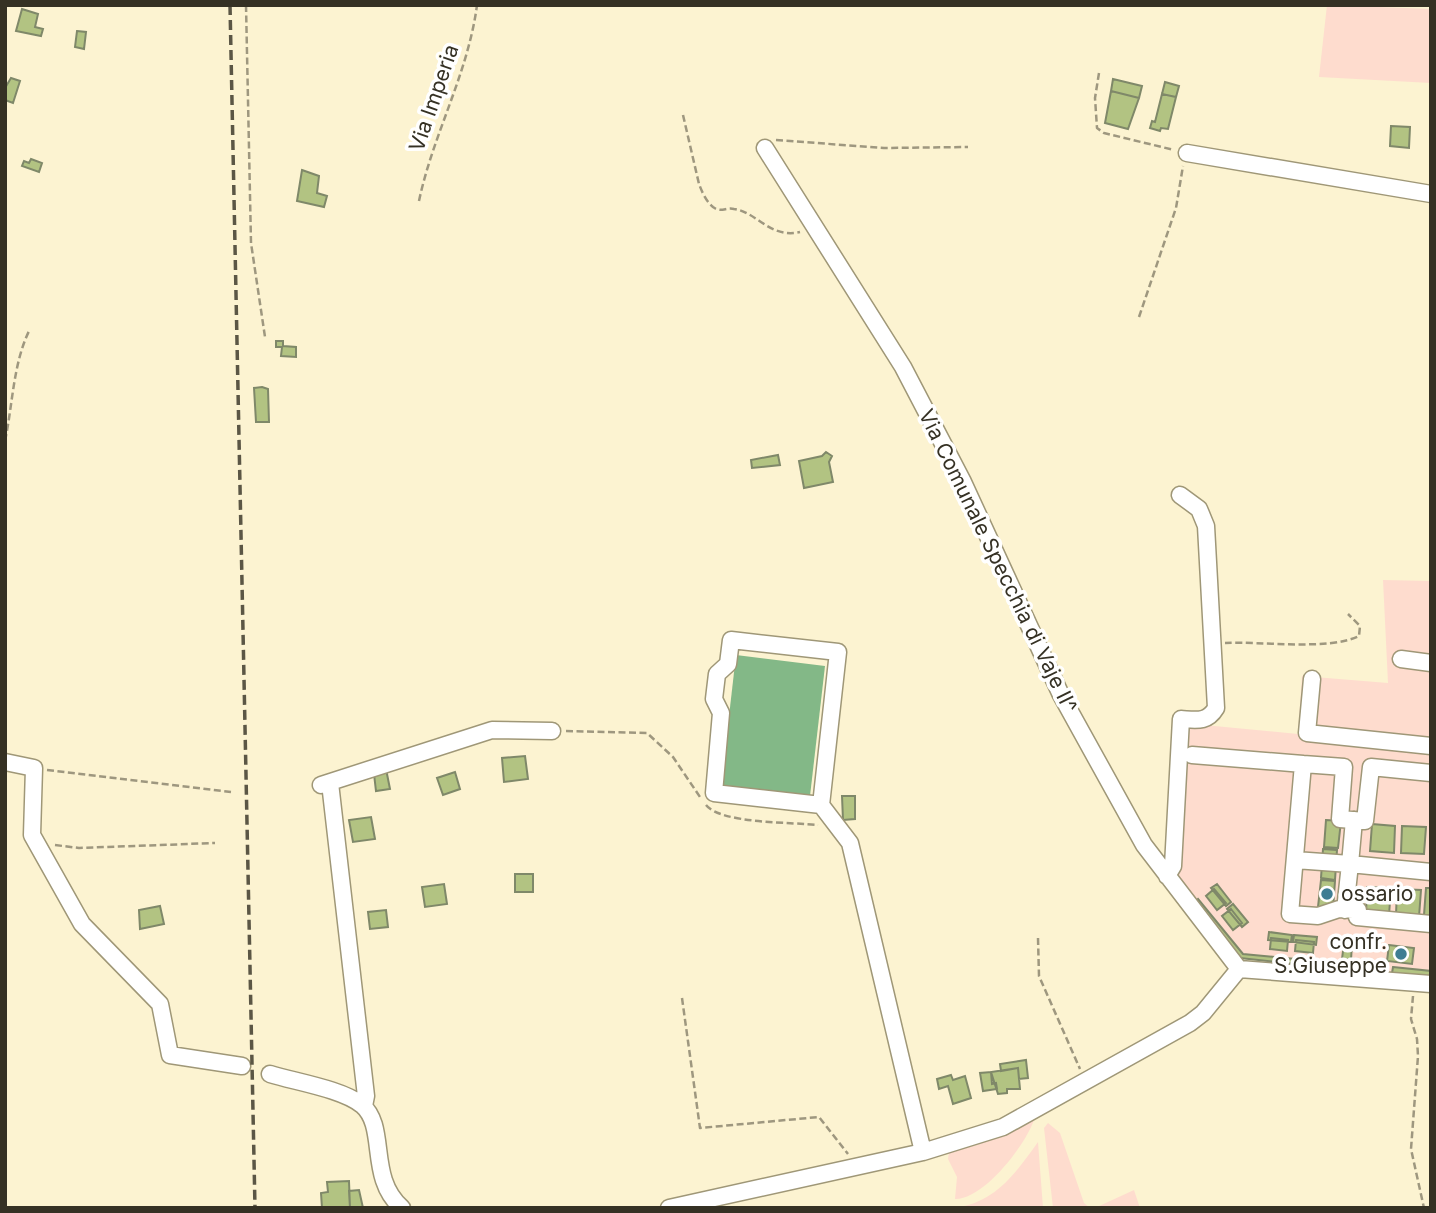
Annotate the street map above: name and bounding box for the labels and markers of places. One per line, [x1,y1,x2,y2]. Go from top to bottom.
place label: ossario [1341,881,1413,906]
marker: ossario [1319,886,1335,902]
place label: confr. S.Giuseppe [1274,929,1387,978]
marker: confr. S.Giuseppe [1393,946,1409,962]

